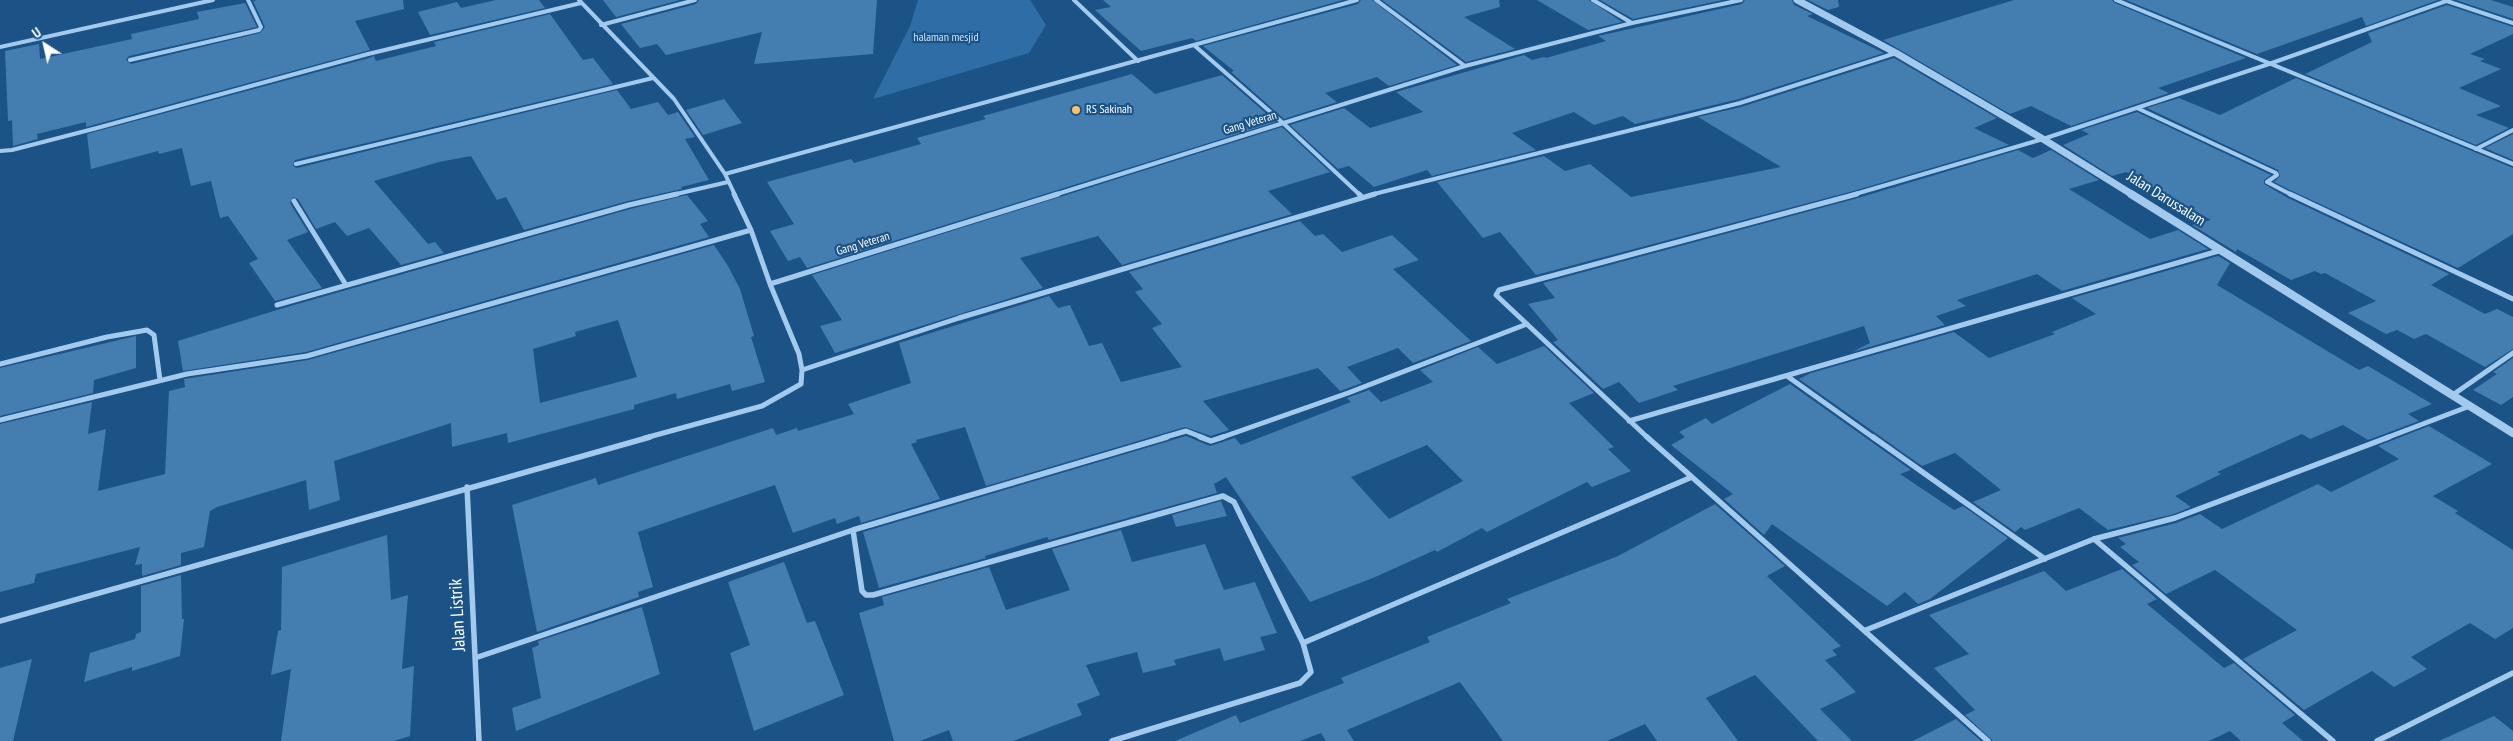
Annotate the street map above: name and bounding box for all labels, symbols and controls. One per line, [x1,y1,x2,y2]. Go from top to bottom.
north arrow [20,20,70,70]
text: U [28,23,45,42]
park label: halaman mesjid [913,31,979,45]
place label: RS Sakinah [1086,103,1132,117]
marker: RS Sakinah [1070,104,1082,116]
street label: Gang Veteran [1222,108,1278,138]
street label: Jalan Darussalam [2124,168,2208,230]
street label: Gang Veteran [835,229,891,259]
street label: Jalan Listrik [445,578,471,652]

